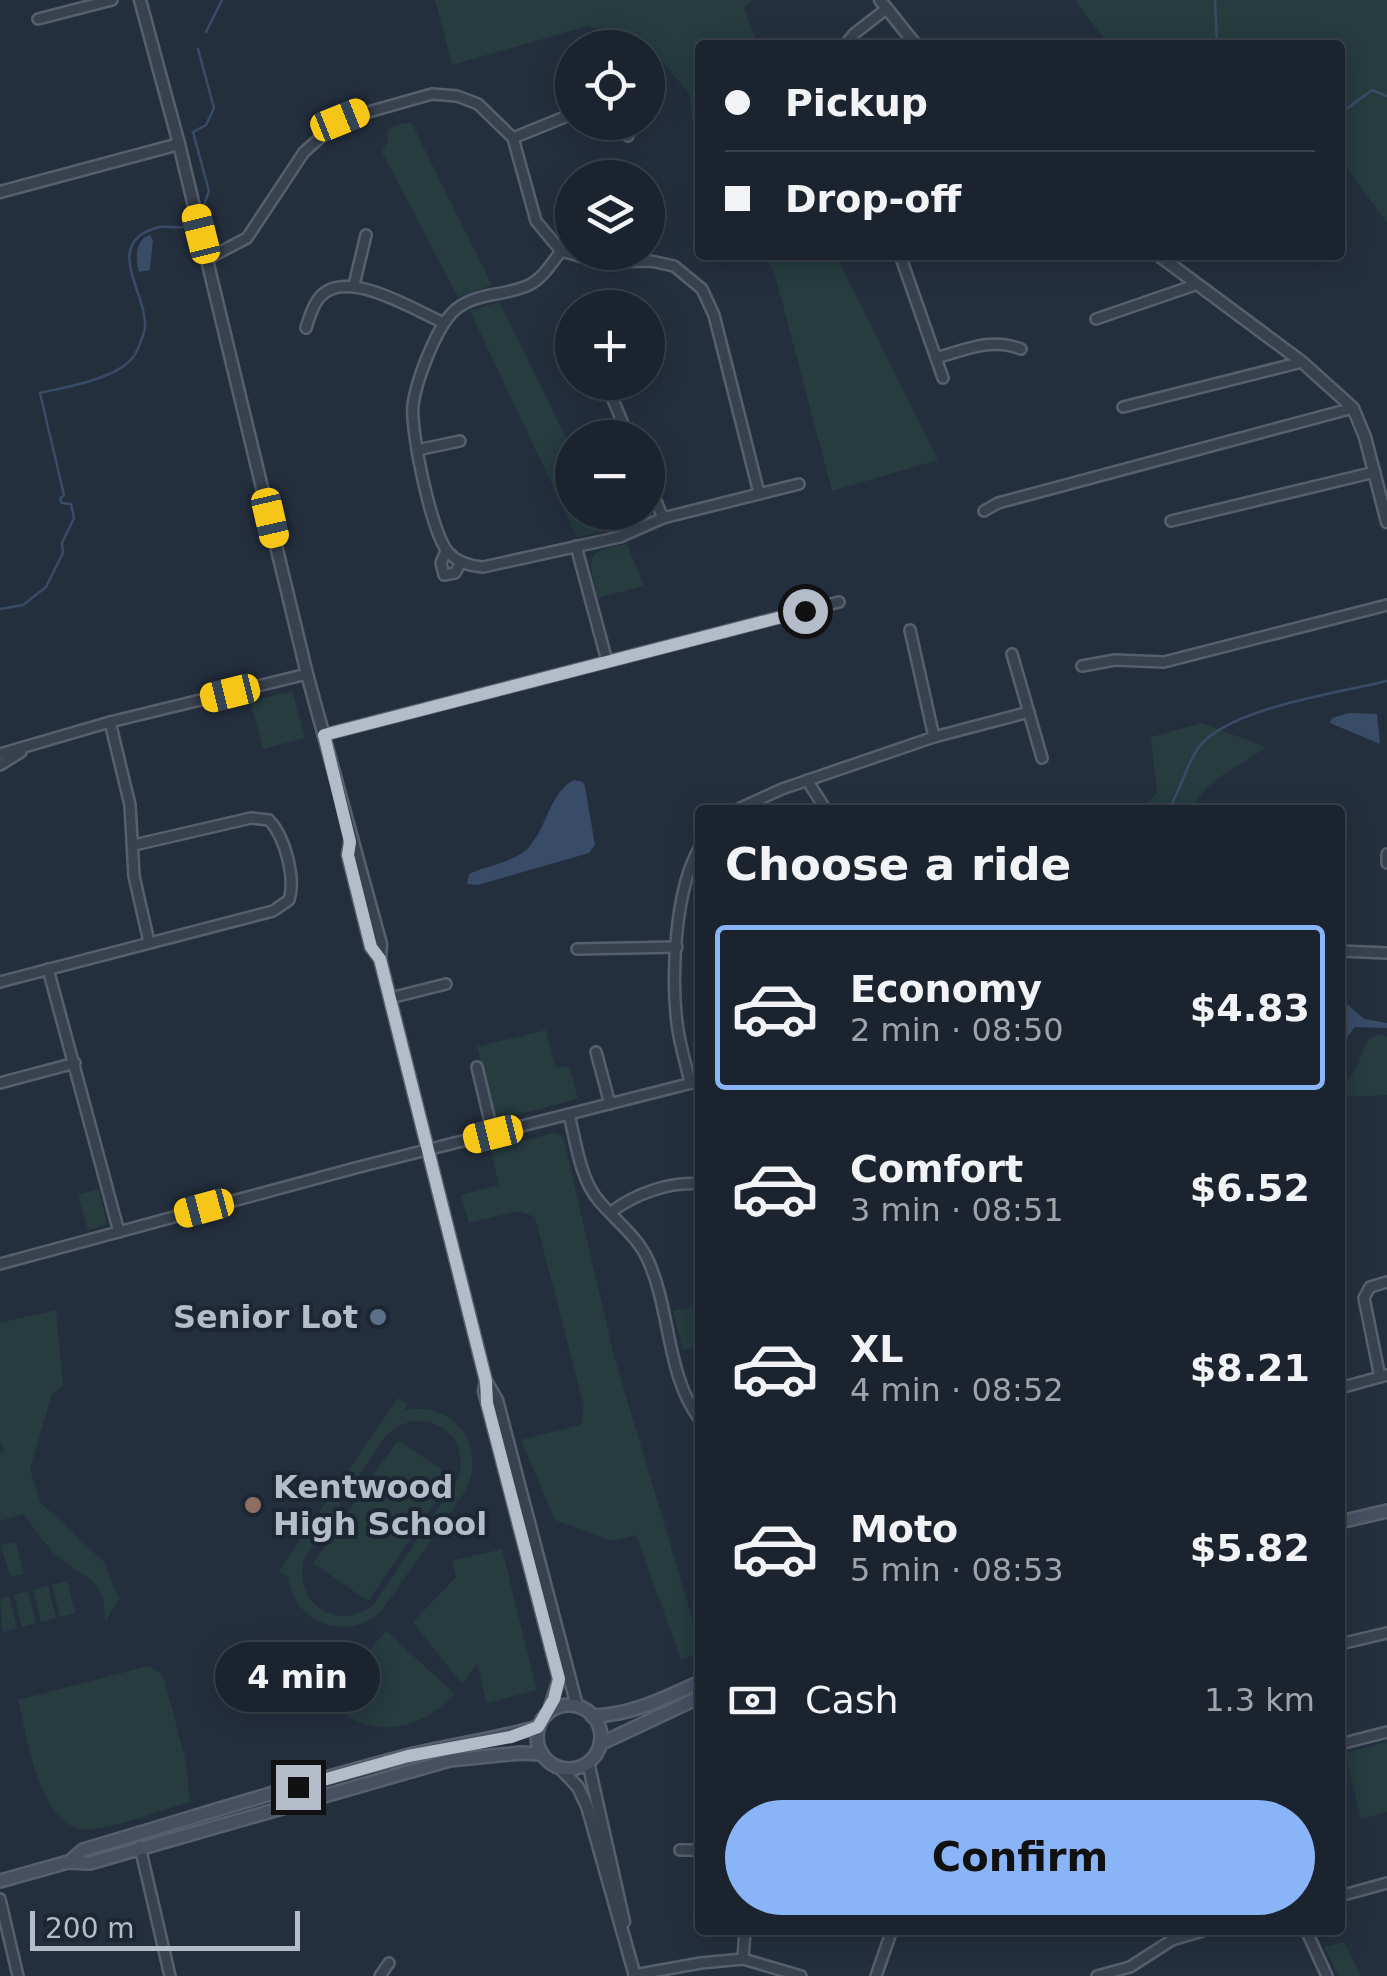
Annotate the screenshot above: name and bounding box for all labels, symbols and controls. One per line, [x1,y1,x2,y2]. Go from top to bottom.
map controls [555,30,665,530]
button: locate [555,30,665,140]
text: Pickup [785,81,928,125]
car [307,95,373,145]
button: layers [555,160,665,270]
text: Drop-off [785,177,961,221]
car [179,201,223,267]
button: + [555,290,665,400]
button: − [555,420,665,530]
car [249,485,291,551]
route start [783,589,828,634]
car [197,671,263,715]
text: Choose a ride [725,838,1071,891]
icon: car [730,963,820,1053]
text: Economy [850,967,1042,1011]
text: $4.83 [1190,986,1310,1030]
text: 2 min · 08:50 [850,1011,1064,1049]
car [460,1112,526,1156]
icon: car [730,1143,820,1233]
text: Comfort [850,1147,1023,1191]
text: $6.52 [1190,1166,1310,1210]
car [171,1186,237,1230]
text: 3 min · 08:51 [850,1191,1064,1229]
place label: Senior Lot [173,1298,358,1336]
marker: Senior Lot [367,1306,389,1328]
icon: car [730,1323,820,1413]
text: XL [850,1327,904,1371]
text: $8.21 [1190,1346,1310,1390]
text: 4 min · 08:52 [850,1371,1064,1409]
place label: Kentwood High School [273,1468,487,1543]
marker: Kentwood High School [242,1494,264,1516]
icon: car [730,1503,820,1593]
text: Moto [850,1507,958,1551]
text: $5.82 [1190,1526,1310,1570]
text: 5 min · 08:53 [850,1551,1064,1589]
callout: 4 min [216,1642,380,1712]
text: 4 min [247,1658,348,1696]
icon: cash [725,1673,780,1728]
text: Cash [805,1678,899,1722]
text: 1.3 km [1204,1681,1315,1719]
route end [276,1765,321,1810]
button: Confirm [725,1800,1315,1915]
scale bar [30,1906,300,1950]
text: 200 m [45,1912,135,1945]

